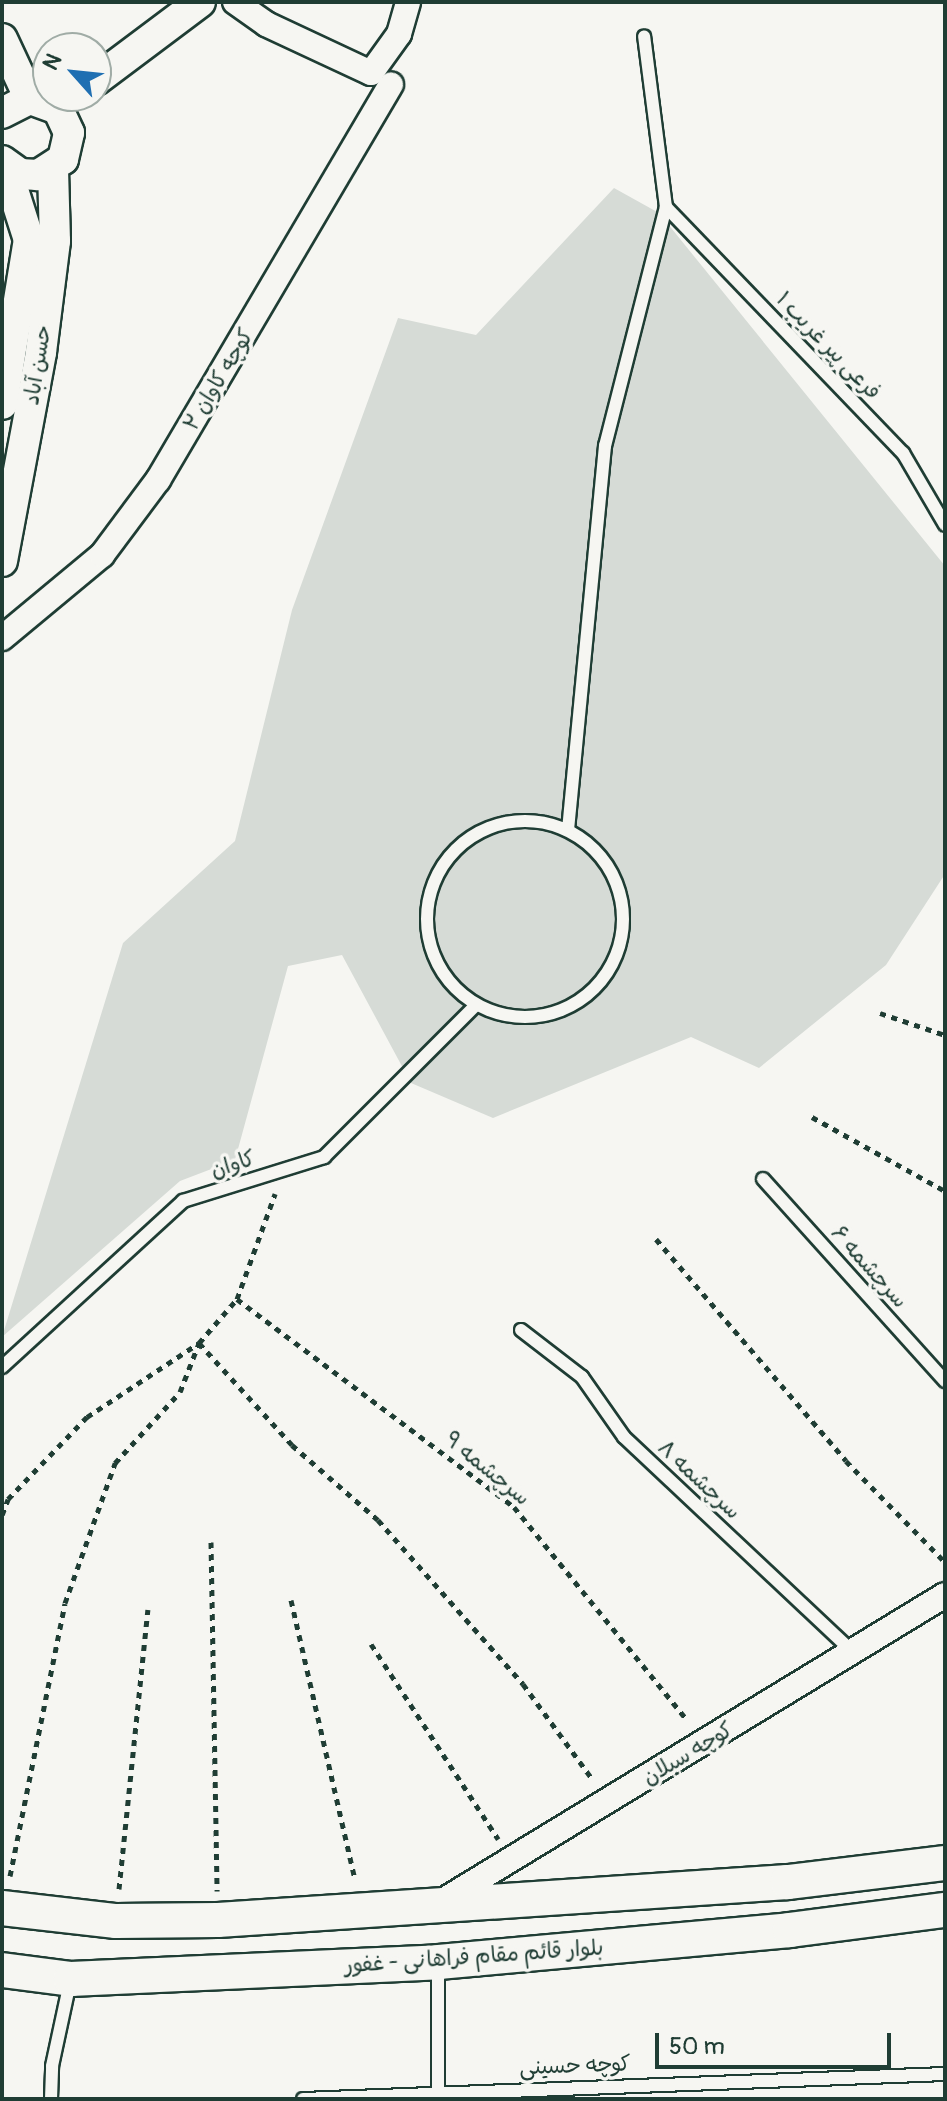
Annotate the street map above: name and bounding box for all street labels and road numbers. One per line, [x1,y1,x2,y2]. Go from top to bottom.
street label: فرعی پیر غریب ۱ [770,287,886,405]
street label: حسن آباد [19,323,57,407]
street label: کوچه کاوان ۲ [178,324,260,436]
street label: کاوان [207,1145,259,1185]
street label: سرچشمه ۶ [825,1220,913,1314]
street label: سرچشمه ۹ [439,1426,535,1512]
street label: سرچشمه ۸ [652,1435,746,1525]
street label: کوچه سبلان [638,1717,738,1791]
street label: بلوار قائم مقام فراهانی - غفور [344,1935,604,1979]
street label: کوچه حسینی [519,2051,631,2081]

